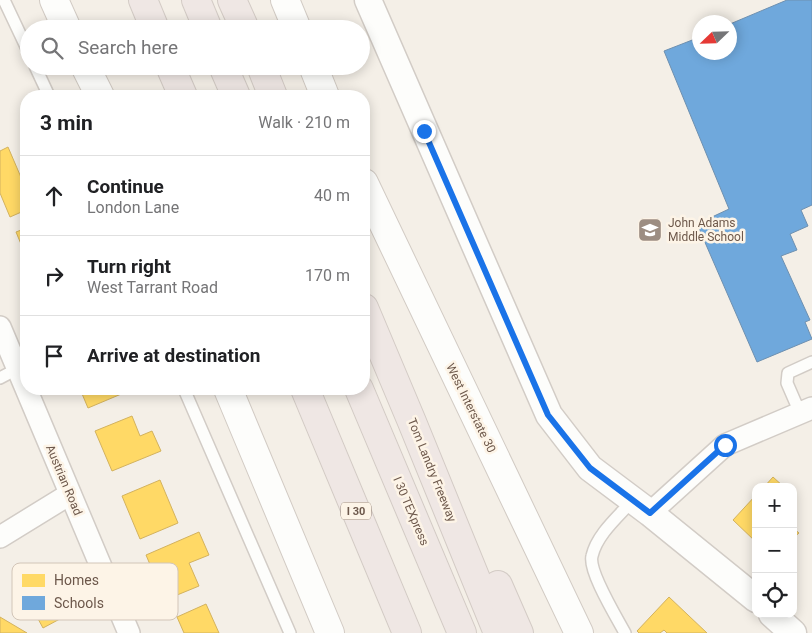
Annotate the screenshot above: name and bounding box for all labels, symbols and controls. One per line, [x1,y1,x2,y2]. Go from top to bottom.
north arrow [692,15,737,60]
search box [20,20,370,75]
icon: search [38,34,66,62]
text: Search here [78,36,178,59]
text: 3 min [40,111,93,135]
text: Walk · 210 m [258,113,350,132]
route end [413,120,436,143]
text: Continue [87,175,164,198]
icon: ahead [40,182,68,210]
text: 40 m [314,186,350,205]
text: London Lane [87,198,179,217]
place label: John Adams Middle School [668,216,744,244]
school or university icon: John Adams Middle School [637,217,663,243]
text: Turn right [87,255,171,278]
icon: right [40,262,68,290]
text: 170 m [305,266,350,285]
text: West Tarrant Road [87,278,218,297]
icon: arrive [40,342,68,370]
text: Arrive at destination [87,344,260,367]
street label: West Interstate 30 [443,361,499,455]
street label: Tom Landry Freeway [405,416,459,524]
route start [714,434,737,457]
street label: Austrian Road [43,443,85,517]
street label: I 30 TEXpress [390,474,432,548]
map controls [752,483,797,618]
button: + [752,483,797,528]
road number: I 30 [341,502,371,520]
button: − [752,528,797,573]
legend [12,563,178,620]
text: Homes [54,572,99,588]
button: locate [752,573,797,618]
text: Schools [54,595,104,611]

